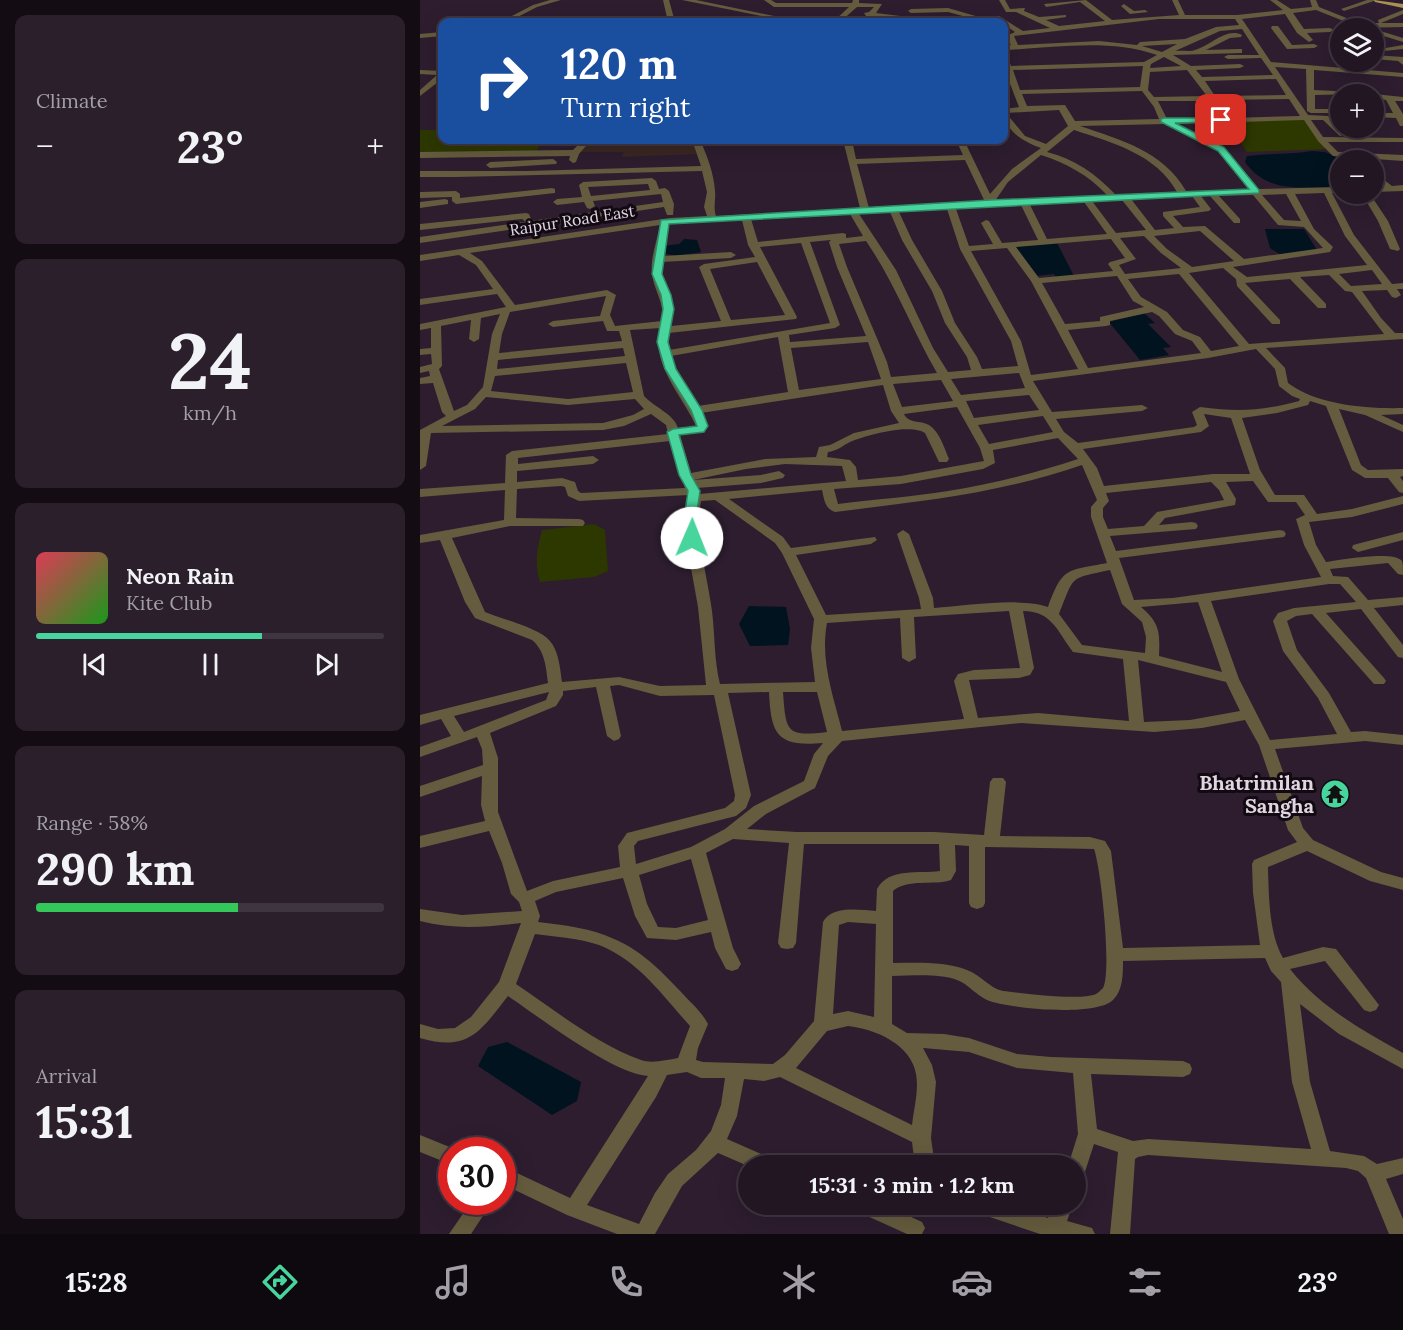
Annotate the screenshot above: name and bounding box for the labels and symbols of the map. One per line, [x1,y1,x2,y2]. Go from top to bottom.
pin [1195,94,1246,145]
street label: Raipur Road East [508,200,637,240]
position arrow [660,506,724,570]
place label: Bhatrimilan Sangha [1199,770,1315,818]
temple icon: Bhatrimilan Sangha [1319,778,1351,810]
speed limit sign: 30 [438,1137,516,1215]

